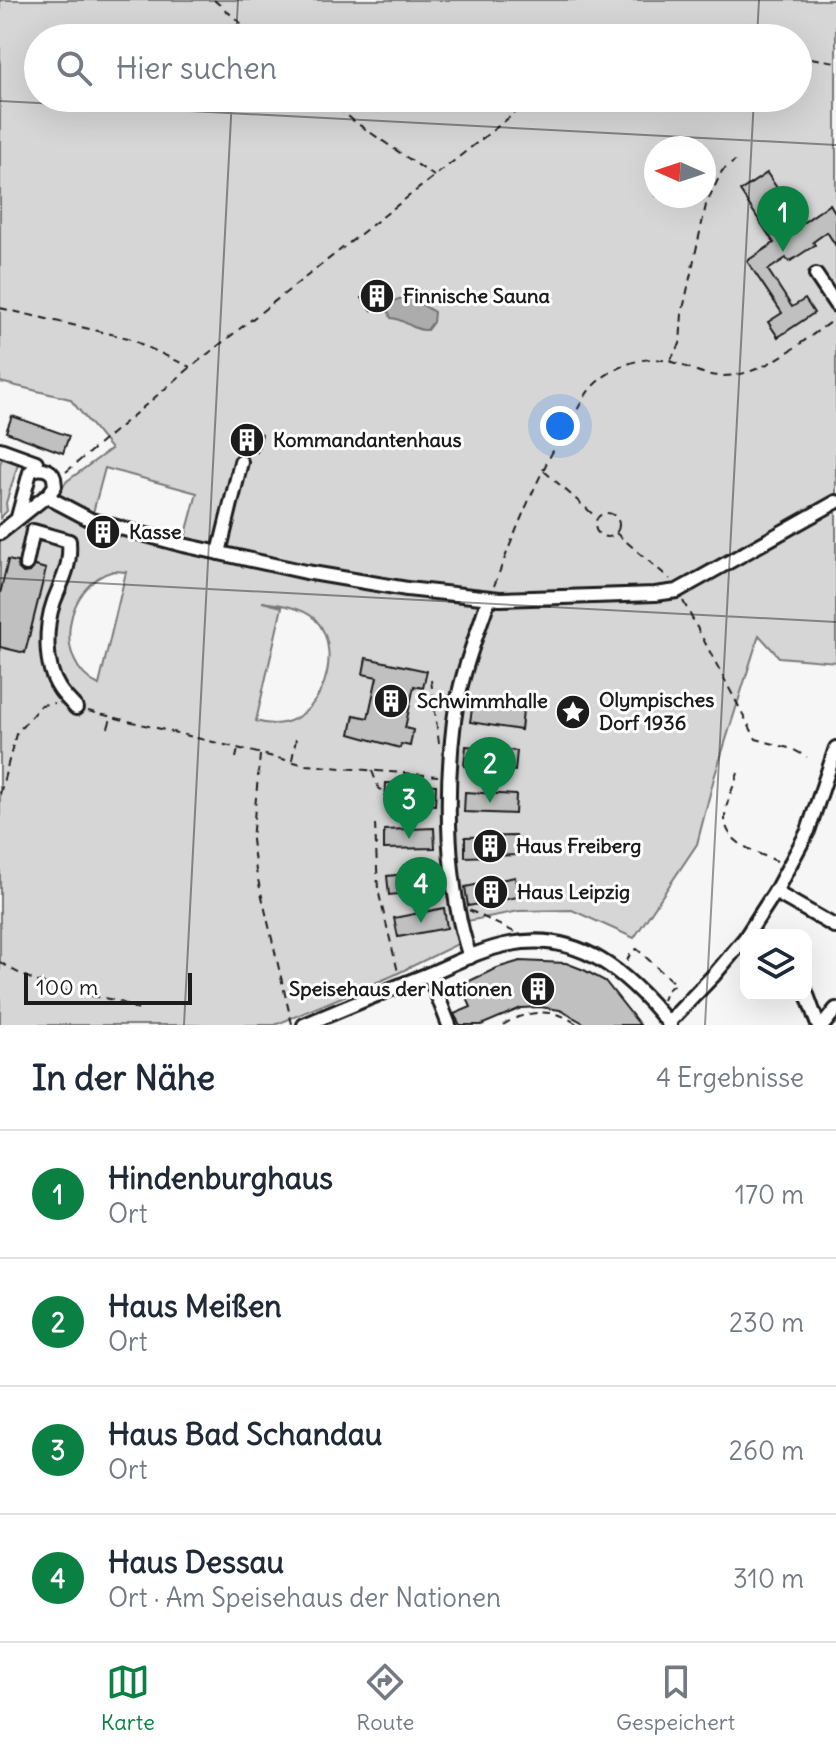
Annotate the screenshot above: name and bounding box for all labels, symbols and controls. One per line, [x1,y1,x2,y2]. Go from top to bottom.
search box [24,24,812,112]
icon: search [52,46,96,90]
text: Hier suchen [116,49,277,87]
north arrow [644,136,716,208]
pin: 1 [757,186,809,252]
building icon: Finnische Sauna [358,277,396,315]
place label: Finnische Sauna [403,283,550,308]
your location [540,406,580,446]
building icon: Kommandantenhaus [228,421,266,459]
place label: Kommandantenhaus [273,427,462,452]
building icon: Kasse [84,513,122,551]
place label: Kasse [129,519,182,544]
building icon: Schwimmhalle [372,682,410,720]
place label: Olympisches Dorf 1936 [599,687,714,735]
place label: Schwimmhalle [417,688,548,713]
place icon: Olympisches Dorf 1936 [554,693,592,731]
pin: 2 [464,737,516,803]
pin: 3 [383,773,435,839]
building icon: Haus Freiberg [471,827,509,865]
place label: Haus Freiberg [516,833,641,858]
pin: 4 [395,857,447,923]
building icon: Haus Leipzig [472,873,510,911]
place label: Haus Leipzig [517,879,630,904]
map controls [740,929,812,1001]
button: layers [740,929,812,1001]
scale bar [24,969,192,1005]
building icon: Speisehaus der Nationen [519,970,557,1008]
text: 100 m [36,973,98,1001]
place label: Speisehaus der Nationen [289,976,512,1001]
text: In der Nähe [32,1056,215,1099]
text: 4 Ergebnisse [656,1061,804,1094]
text: Hindenburghaus [108,1159,333,1197]
text: 1 [53,1178,63,1211]
text: 170 m [735,1178,804,1211]
text: Ort [108,1197,148,1230]
text: Haus Meißen [108,1287,282,1325]
text: 2 [51,1306,65,1339]
text: 230 m [729,1306,804,1339]
text: Ort [108,1325,148,1358]
text: Haus Bad Schandau [108,1415,382,1453]
text: 3 [51,1434,65,1467]
text: 260 m [729,1434,804,1467]
text: Ort [108,1453,148,1486]
text: Haus Dessau [108,1543,284,1581]
text: 4 [50,1562,66,1595]
text: 310 m [733,1562,804,1595]
text: Ort · Am Speisehaus der Nationen [108,1581,501,1614]
tab: Karte [101,1660,155,1736]
tab: Route [356,1660,414,1736]
tab: Gespeichert [616,1660,735,1736]

